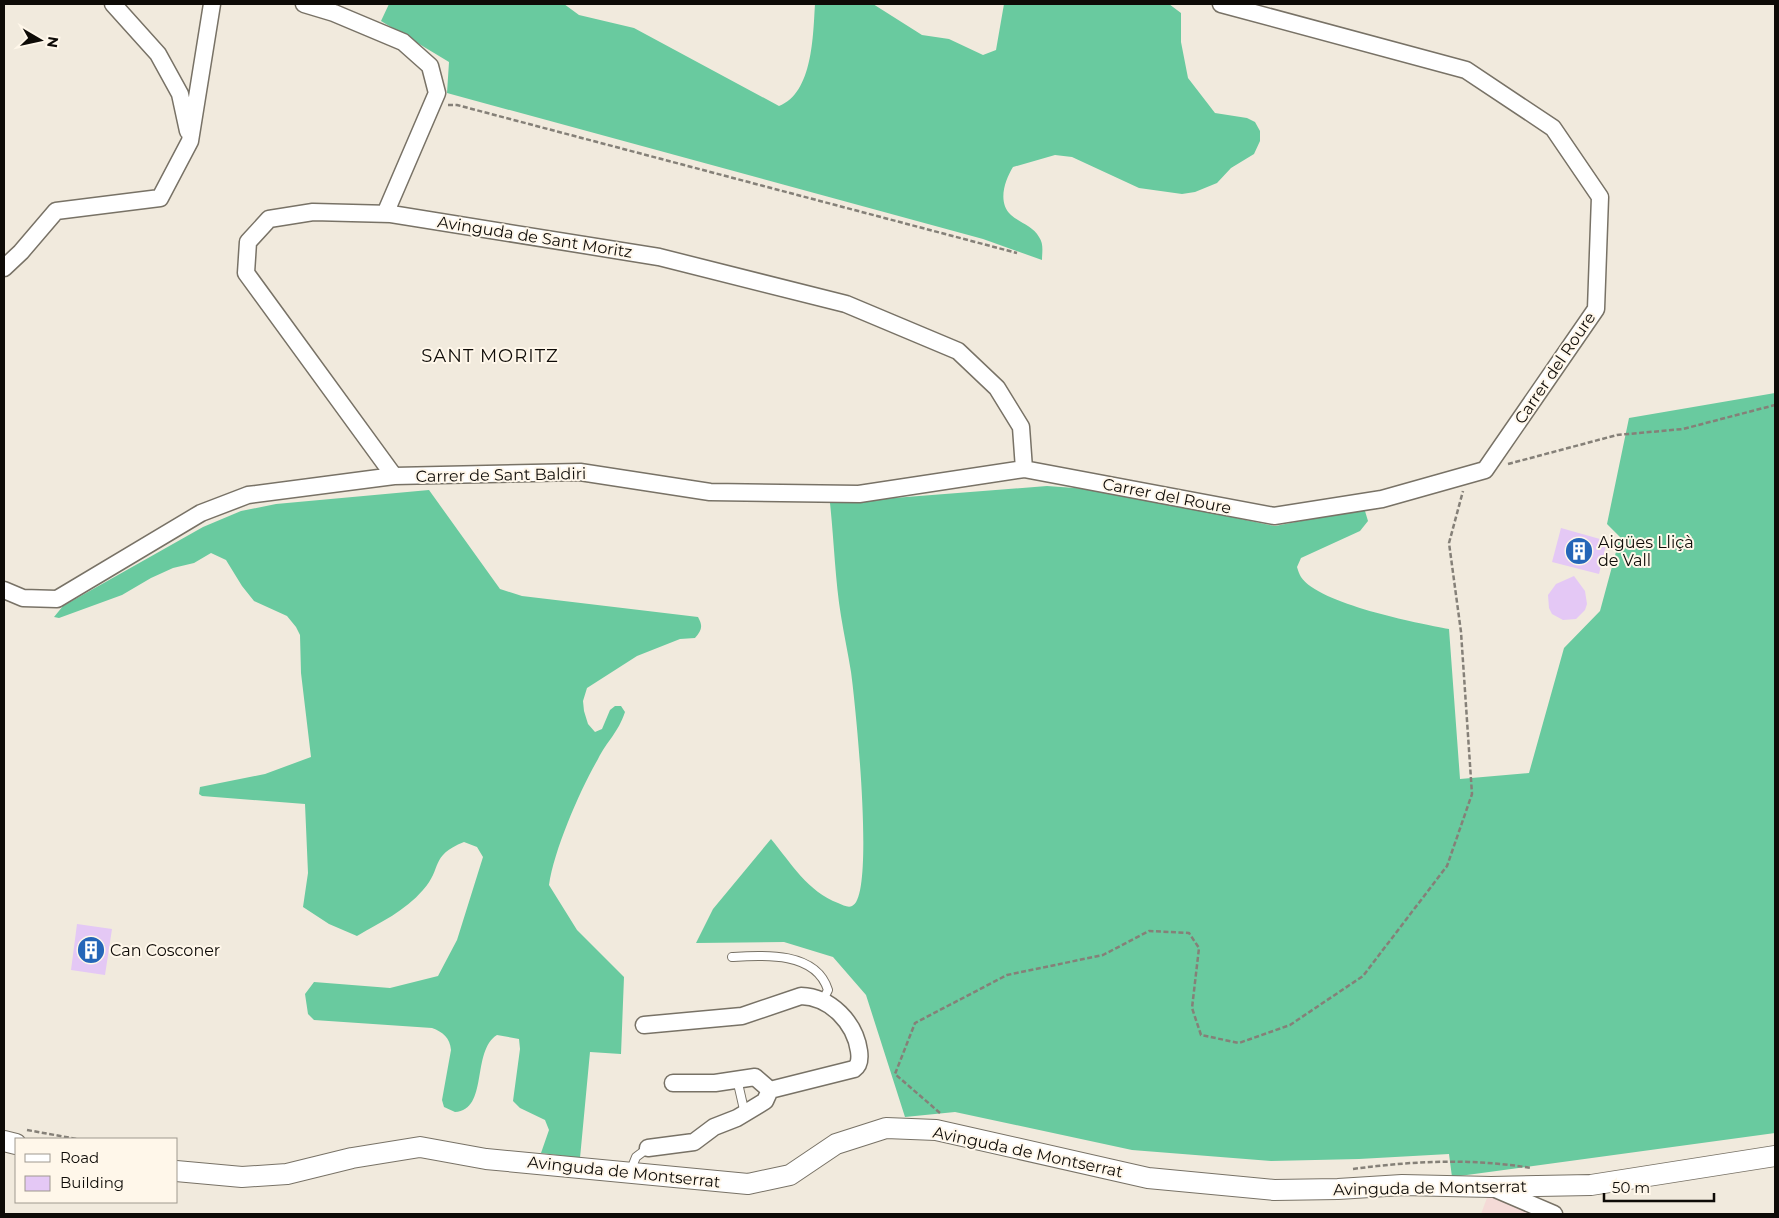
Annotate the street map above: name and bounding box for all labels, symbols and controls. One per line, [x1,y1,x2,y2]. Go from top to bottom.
north arrow [15,15,65,65]
text: N [43,35,63,49]
street label: Avinguda de Sant Moritz [436,212,634,262]
street label: Carrer del Roure [1511,309,1599,427]
district label: SANT MORITZ [421,345,559,367]
street label: Carrer de Sant Baldiri [416,464,586,486]
street label: Carrer del Roure [1101,474,1233,518]
place label: Aigües Lliçà de Vall [1598,533,1694,570]
building icon: Aigües Lliçà de Vall [1564,536,1594,566]
building icon: Can Cosconer [76,935,106,965]
place label: Can Cosconer [110,941,220,960]
street label: Avinguda de Montserrat [931,1123,1125,1182]
legend [15,1138,178,1203]
text: Road [60,1148,99,1167]
street label: Avinguda de Montserrat [527,1152,722,1192]
scale bar [1604,1170,1714,1202]
text: Building [60,1173,124,1192]
street label: Avinguda de Montserrat [1333,1177,1528,1199]
text: 50 m [1612,1178,1650,1197]

